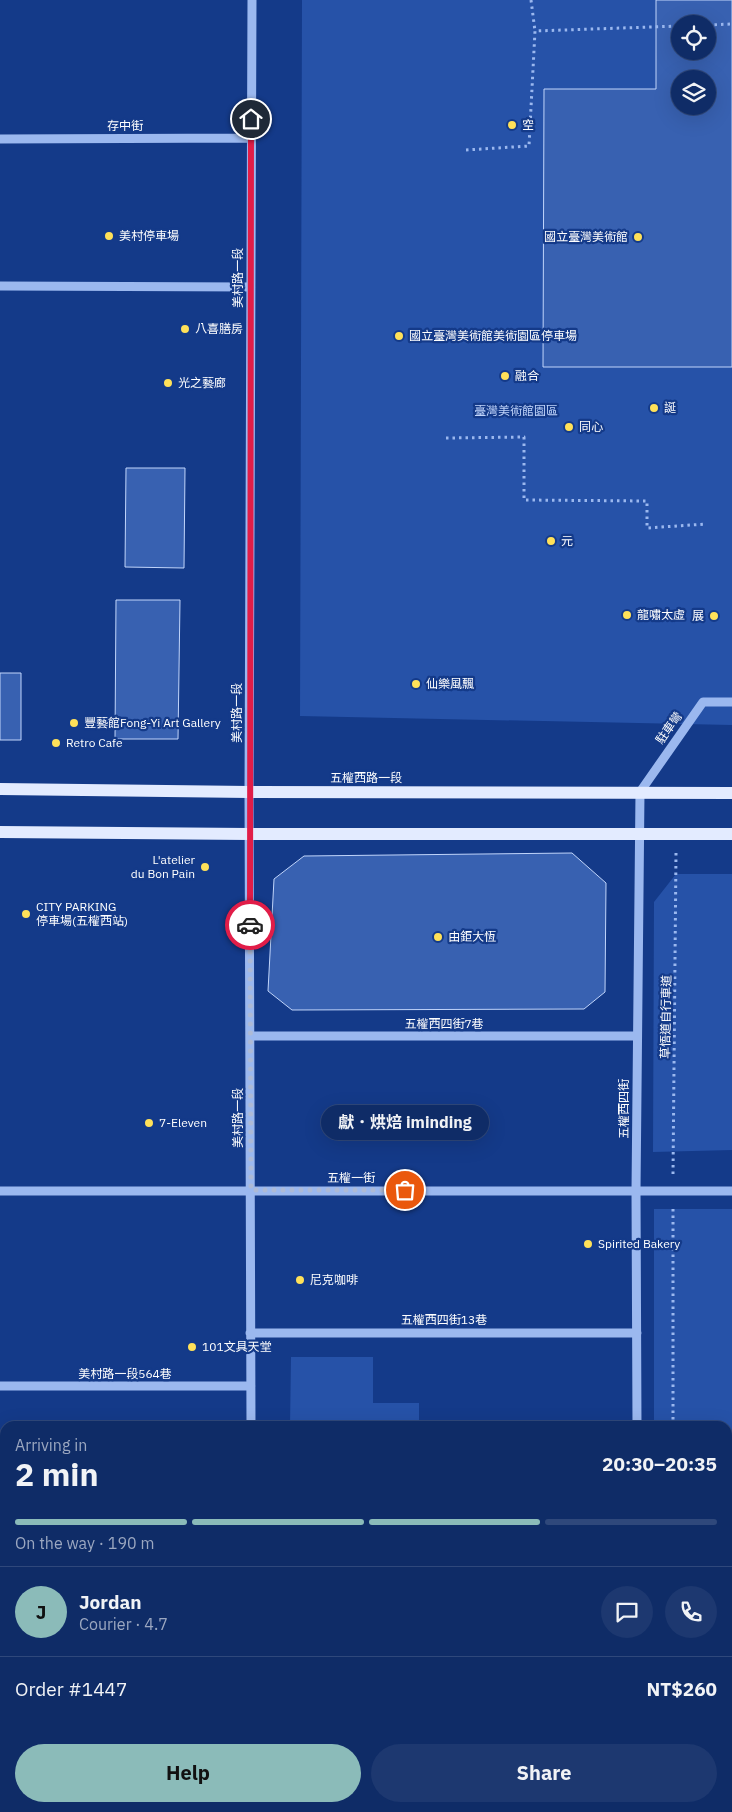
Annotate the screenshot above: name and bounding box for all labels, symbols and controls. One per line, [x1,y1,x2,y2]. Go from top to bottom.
map controls [671,15,716,115]
button: locate [671,15,716,60]
button: layers [671,70,716,115]
pin [230,98,272,140]
icon: home [237,105,265,133]
place label: 空 [522,117,534,132]
street label: 存中街 [107,118,143,133]
marker: 空 [506,119,518,131]
place label: 美村停車場 [119,228,179,243]
place label: 國立臺灣美術館 [544,229,628,244]
marker: 美村停車場 [103,230,115,242]
marker: 國立臺灣美術館 [632,231,644,243]
street label: 美村路一段 [230,248,245,308]
place label: 八喜膳房 [195,321,243,336]
marker: 八喜膳房 [179,323,191,335]
place label: 國立臺灣美術館美術園區停車場 [409,328,577,343]
marker: 國立臺灣美術館美術園區停車場 [393,330,405,342]
place label: 融合 [515,368,539,383]
marker: 融合 [499,370,511,382]
place label: 光之藝廊 [178,375,226,390]
marker: 光之藝廊 [162,377,174,389]
place label: 誕 [664,400,676,415]
marker: 誕 [648,402,660,414]
park label: 臺灣美術館園區 [474,403,558,418]
place label: 同心 [579,419,603,434]
marker: 同心 [563,421,575,433]
place label: 元 [561,533,573,548]
marker: 元 [545,535,557,547]
place label: 龍嘯太虛 [637,607,685,622]
place label: 展 [692,608,704,623]
marker: 龍嘯太虛 [621,609,633,621]
marker: 展 [708,610,720,622]
place label: 仙樂風飄 [426,676,474,691]
marker: 仙樂風飄 [410,678,422,690]
street label: 美村路一段 [229,683,244,743]
street label: 駐車彎 [652,709,685,747]
place label: 豐藝館Fong-Yi Art Gallery [84,715,221,730]
marker: 豐藝館Fong-Yi Art Gallery [68,717,80,729]
place label: Retro Cafe [66,735,123,750]
marker: Retro Cafe [50,737,62,749]
street label: 五權西路一段 [330,770,402,785]
place label: L'atelier du Bon Pain [131,852,196,881]
marker: L'atelier du Bon Pain [199,861,211,873]
place label: CITY PARKING 停車場(五權西站) [36,899,128,928]
courier [225,900,275,950]
marker: CITY PARKING 停車場(五權西站) [20,908,32,920]
icon: car [236,911,264,939]
place label: 由鉅大恆 [448,929,496,944]
marker: 由鉅大恆 [432,931,444,943]
street label: 草悟道自行車道 [657,975,674,1059]
street label: 五權西四街7巷 [404,1016,484,1031]
street label: 五權西四街 [616,1079,631,1139]
street label: 美村路一段 [230,1088,245,1148]
callout: 獻．烘焙 iminding [321,1105,489,1140]
text: 獻．烘焙 iminding [338,1112,472,1132]
place label: 7-Eleven [159,1115,207,1130]
marker: 7-Eleven [143,1117,155,1129]
pin [384,1169,426,1211]
street label: 五權一街 [327,1170,375,1185]
icon: bag [391,1176,419,1204]
place label: Spirited Bakery [598,1236,680,1251]
marker: Spirited Bakery [582,1238,594,1250]
place label: 尼克咖啡 [310,1272,358,1287]
marker: 尼克咖啡 [294,1274,306,1286]
street label: 五權西四街13巷 [401,1312,487,1327]
place label: 101文具天堂 [202,1339,272,1354]
marker: 101文具天堂 [186,1341,198,1353]
street label: 美村路一段564巷 [78,1366,172,1381]
text: Arriving in [15,1435,87,1455]
text: 20:30–20:35 [602,1452,717,1476]
text: 2 min [15,1453,99,1495]
text: On the way · 190 m [15,1533,154,1553]
button: chat [601,1586,653,1638]
button: phone [665,1586,717,1638]
text: Jordan [79,1590,142,1614]
text: J [36,1600,46,1624]
text: Courier · 4.7 [79,1614,168,1634]
text: Order #1447 [15,1677,127,1701]
text: NT$260 [647,1677,717,1701]
button: Help [15,1744,361,1802]
button: Share [371,1744,717,1802]

